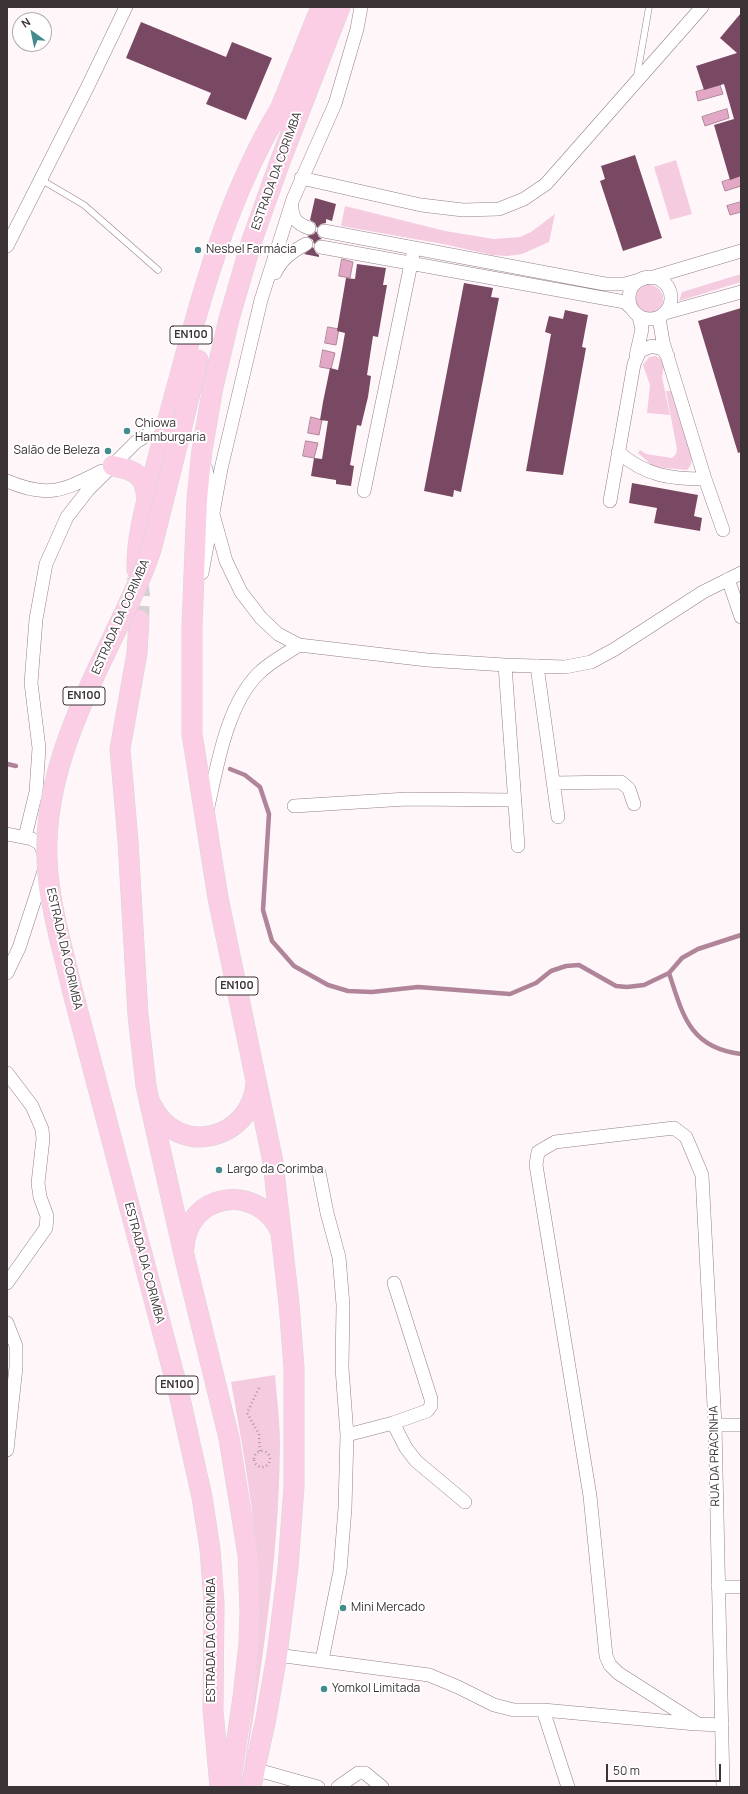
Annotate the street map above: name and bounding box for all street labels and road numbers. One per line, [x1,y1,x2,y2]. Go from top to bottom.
street label: ESTRADA DA CORIMBA [249,110,305,232]
road number: EN100 [170,326,212,344]
street label: ESTRADA DA CORIMBA [89,557,153,677]
road number: EN100 [63,687,105,705]
street label: ESTRADA DA CORIMBA [43,887,85,1011]
road number: EN100 [216,977,258,995]
street label: ESTRADA DA CORIMBA [121,1201,167,1325]
road number: EN100 [156,1376,198,1394]
street label: RUA DA PRACINHA [707,1405,723,1507]
street label: ESTRADA DA CORIMBA [205,1578,219,1702]

